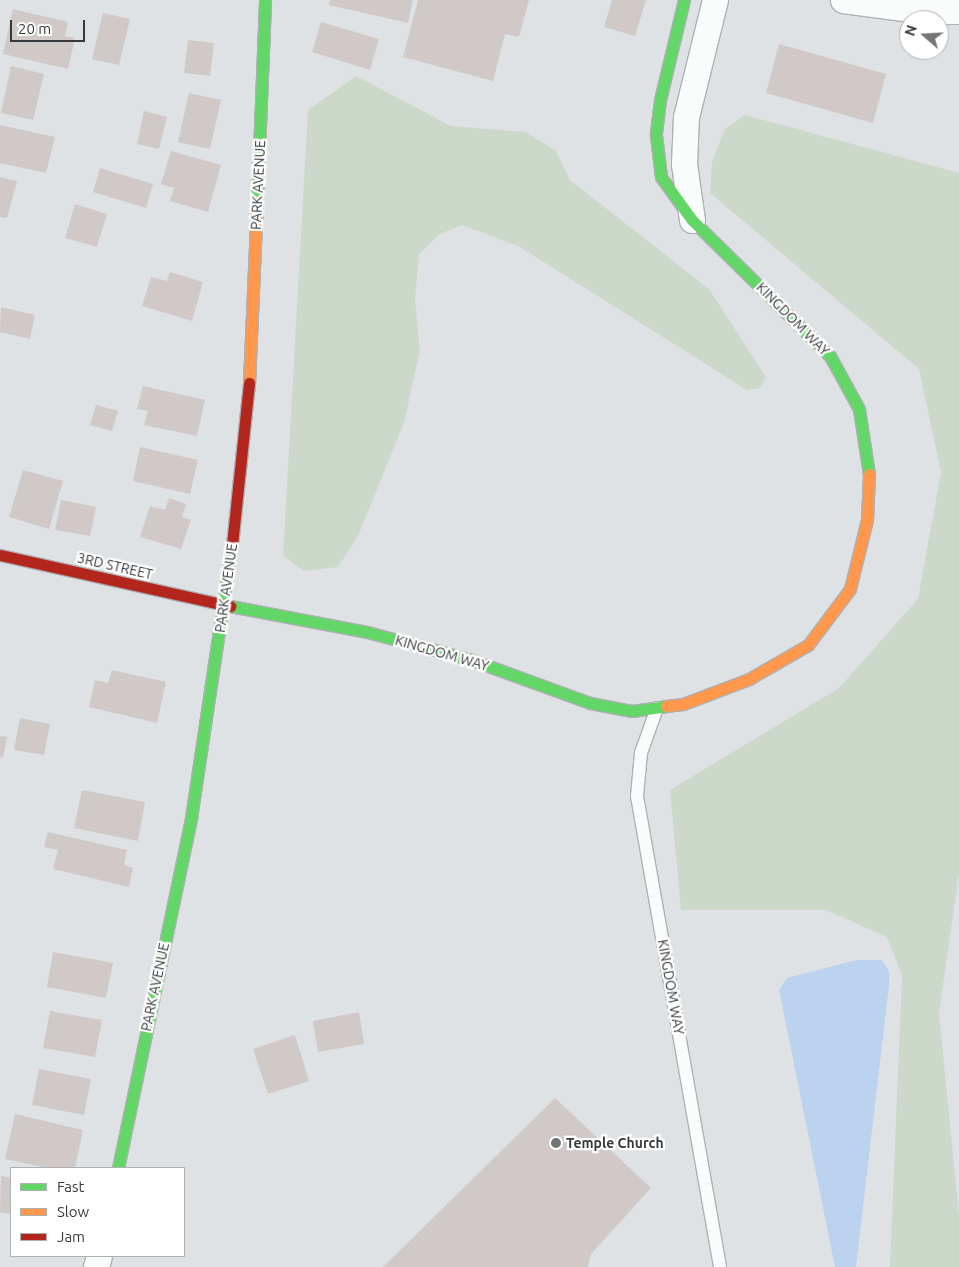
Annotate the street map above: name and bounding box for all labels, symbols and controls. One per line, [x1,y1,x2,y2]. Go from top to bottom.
scale bar [12,10,88,42]
north arrow [899,10,949,60]
text: 20 m [18,20,51,37]
text: N [901,23,920,38]
street label: PARK AVENUE [247,140,269,230]
street label: KINGDOM WAY [753,279,833,359]
street label: PARK AVENUE [211,542,241,634]
street label: 3RD STREET [76,549,154,583]
street label: KINGDOM WAY [393,632,491,674]
street label: KINGDOM WAY [654,938,688,1036]
street label: PARK AVENUE [137,941,173,1033]
place label: Temple Church [566,1135,664,1151]
marker: Temple Church [550,1137,562,1149]
legend [10,1167,185,1257]
text: Fast [57,1178,84,1195]
text: Slow [57,1203,89,1220]
text: Jam [57,1228,85,1245]

